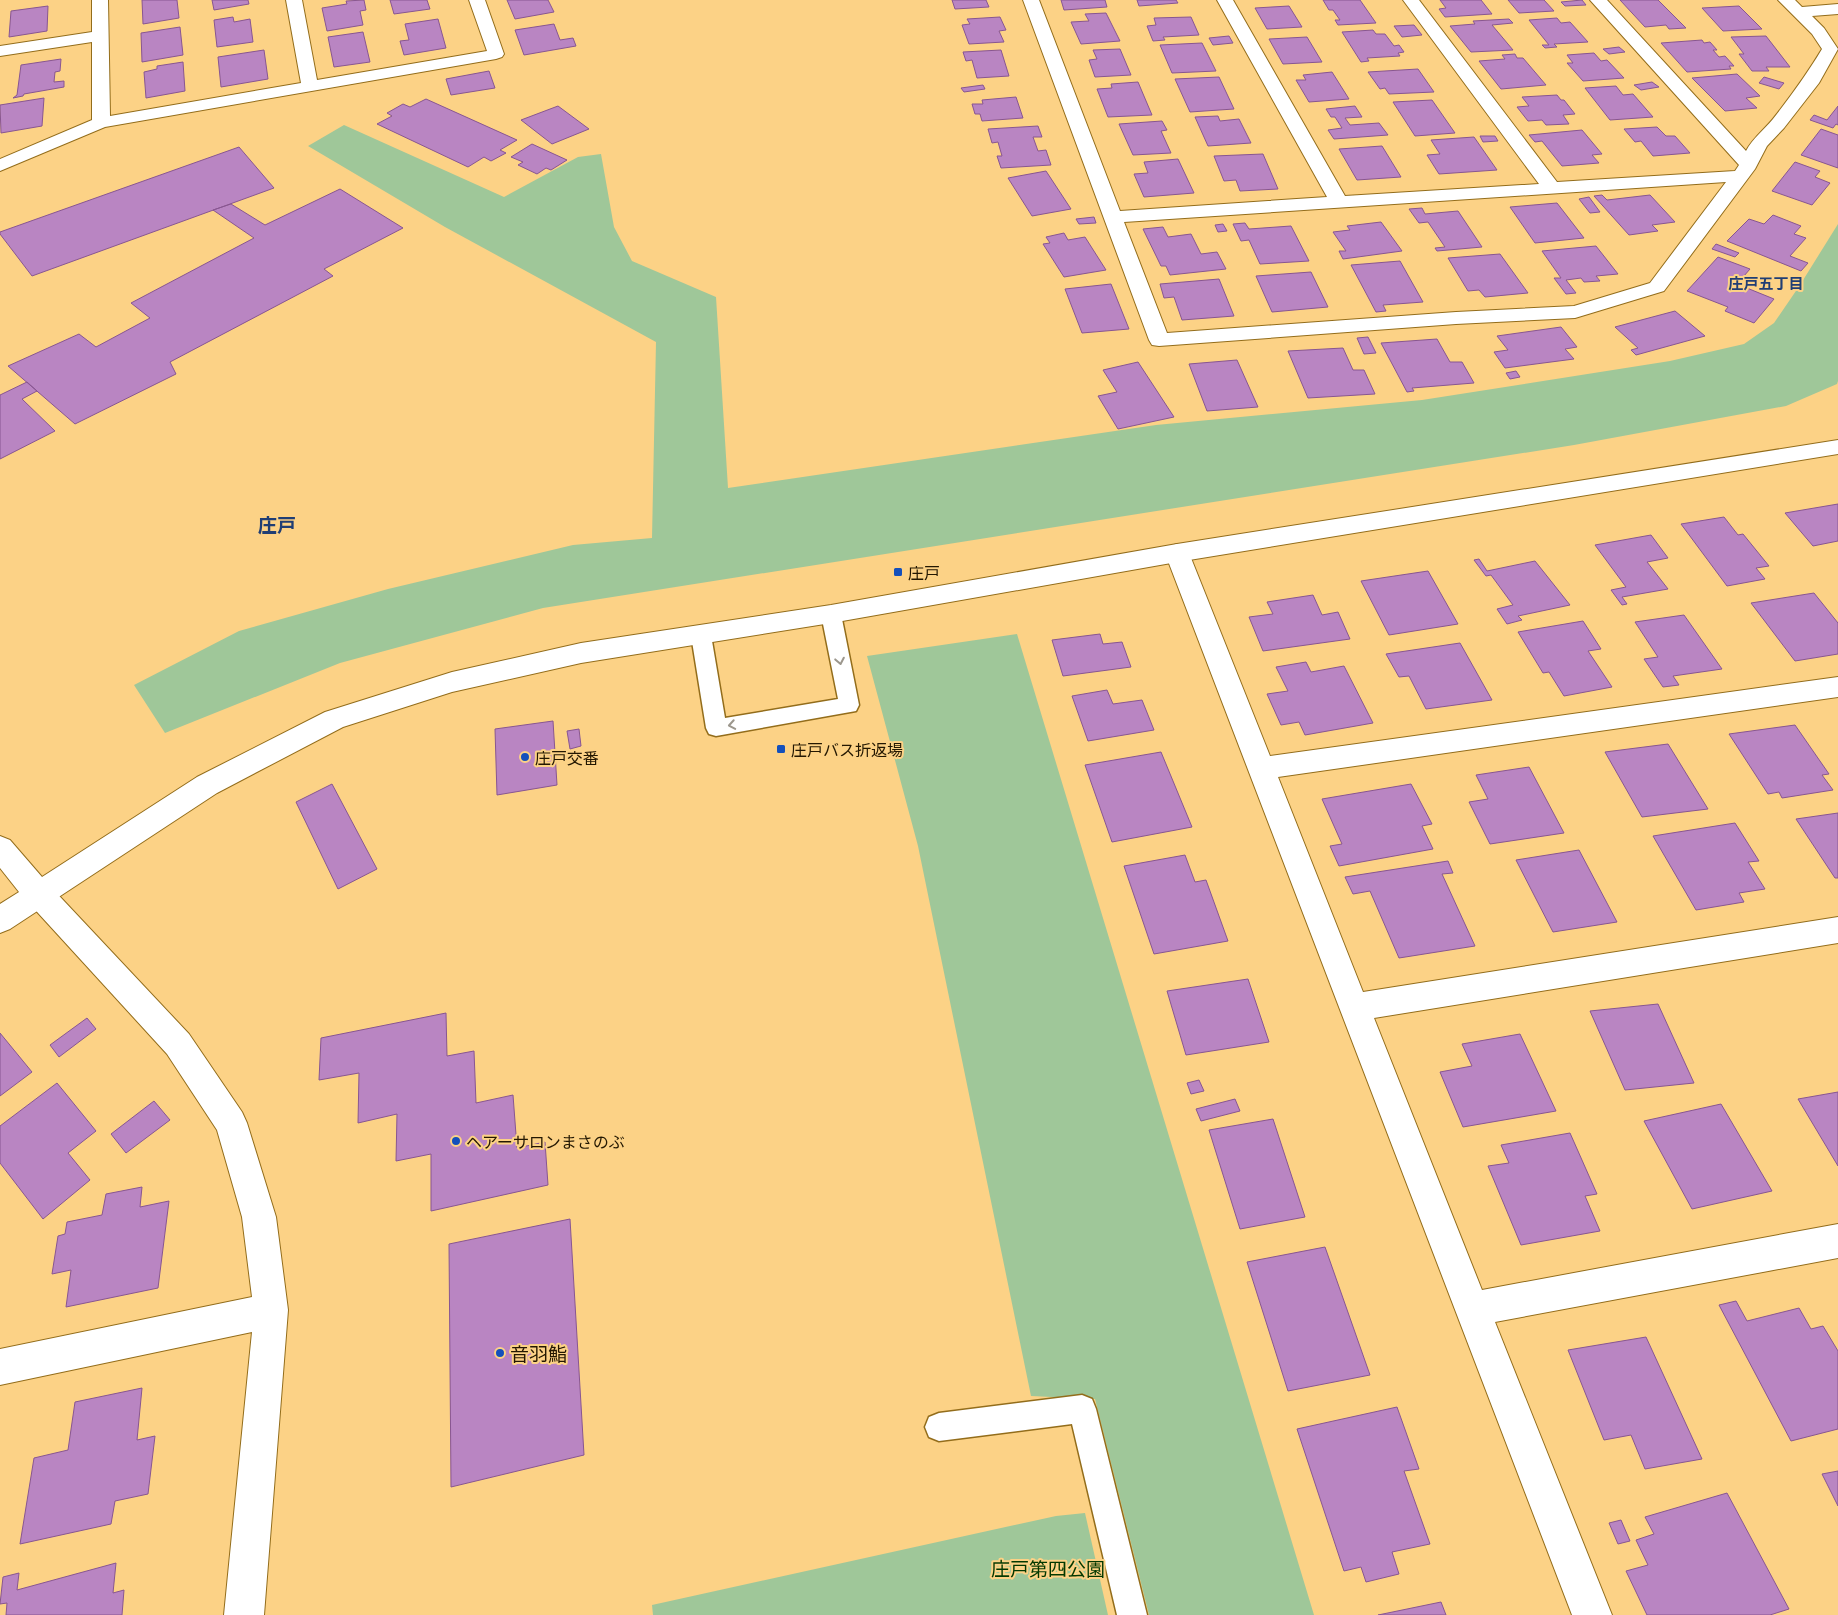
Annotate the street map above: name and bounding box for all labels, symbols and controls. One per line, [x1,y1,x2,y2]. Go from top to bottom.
district label: 庄戸五丁目 [1728,274,1804,292]
district label: 庄戸 [258,513,296,536]
place label: 庄戸 [908,563,940,582]
marker: 庄戸 [892,566,904,578]
one-way arrow [835,657,845,666]
one-way arrow [728,720,737,730]
place label: 庄戸バス折返場 [791,740,903,759]
marker: 庄戸バス折返場 [775,743,787,755]
place label: 庄戸交番 [535,748,599,767]
marker: 庄戸交番 [519,751,531,763]
place label: ヘアーサロンまさのぶ [466,1132,625,1151]
marker: ヘアーサロンまさのぶ [450,1135,462,1147]
place label: 音羽鮨 [510,1342,567,1365]
marker: 音羽鮨 [494,1347,506,1359]
park label: 庄戸第四公園 [991,1557,1105,1580]

